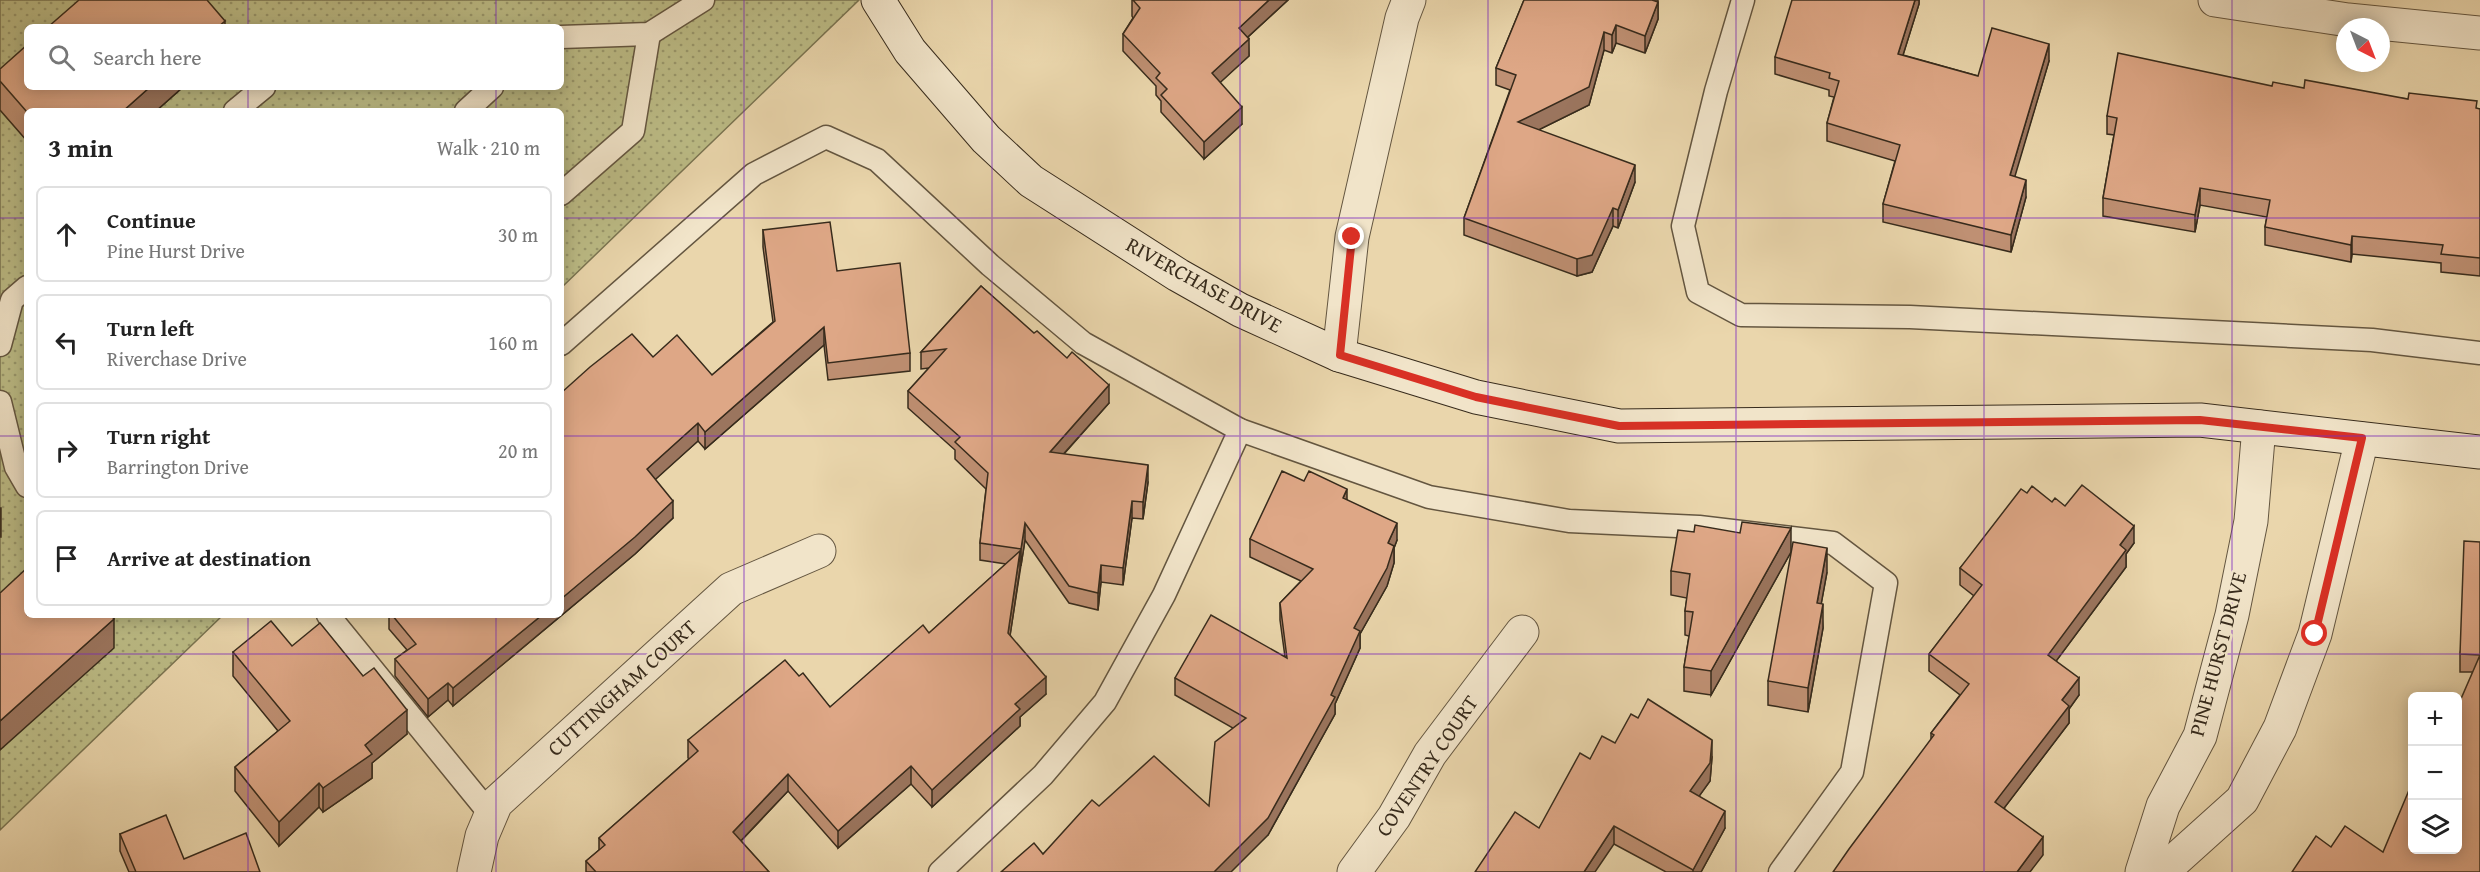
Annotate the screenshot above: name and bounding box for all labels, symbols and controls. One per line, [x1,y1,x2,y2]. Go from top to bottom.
north arrow [2336,18,2390,72]
search box [24,24,564,90]
icon: search [45,41,78,74]
text: Search here [93,41,202,73]
text: 3 min [48,128,113,167]
text: Walk · 210 m [437,133,540,162]
text: Continue [107,204,196,236]
icon: ahead [50,218,83,251]
text: 30 m [498,220,538,249]
route end [1338,223,1364,249]
street label: RIVERCHASE DRIVE [1121,229,1288,341]
text: Pine Hurst Drive [107,236,245,265]
text: Turn left [107,312,194,344]
icon: left [50,326,83,359]
text: 160 m [488,328,538,357]
text: Riverchase Drive [107,344,247,373]
text: Turn right [107,420,210,452]
icon: right [50,434,83,467]
text: 20 m [498,436,538,465]
text: Barrington Drive [107,452,249,481]
icon: arrive [50,542,83,575]
text: Arrive at destination [107,542,311,574]
street label: PINE HURST DRIVE [2181,568,2254,739]
street label: CUTTINGHAM COURT [540,612,703,763]
route start [2301,620,2327,646]
street label: COVENTRY COURT [1368,689,1485,842]
map controls [2408,692,2462,854]
button: + [2408,692,2462,746]
button: − [2408,746,2462,800]
button: layers [2408,800,2462,854]

